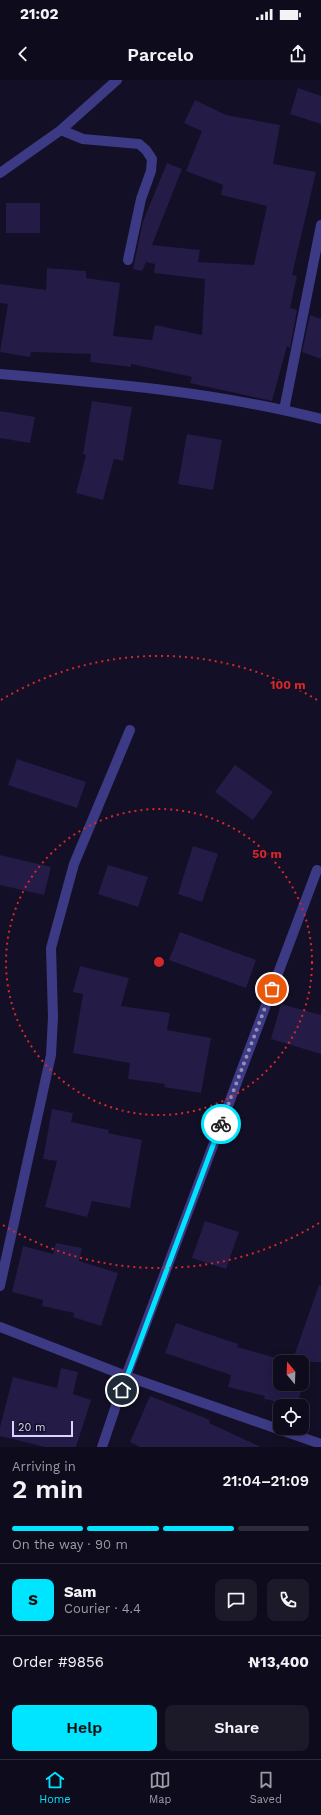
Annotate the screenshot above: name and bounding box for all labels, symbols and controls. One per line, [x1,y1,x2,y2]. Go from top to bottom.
text: 21:02 [20,5,59,23]
icon: back [12,43,34,65]
icon: share [287,43,309,65]
text: Parcelo [127,44,194,65]
text: 100 m [270,678,306,692]
text: 50 m [252,847,282,861]
centre of rings [152,955,166,969]
pin [255,972,289,1006]
icon: bag [261,978,283,1000]
courier [201,1104,241,1144]
icon: bike [210,1113,232,1135]
north arrow [273,1355,309,1391]
map controls [273,1355,309,1435]
pin [105,1373,139,1407]
icon: home [111,1379,133,1401]
button: locate [273,1399,309,1435]
scale bar [12,1419,73,1438]
text: 20 m [18,1421,46,1434]
text: Arriving in [12,1459,76,1474]
text: 21:04–21:09 [222,1472,309,1490]
text: 2 min [12,1474,83,1504]
text: On the way · 90 m [12,1537,128,1552]
button: chat [215,1579,257,1621]
button: phone [267,1579,309,1621]
text: Sam [64,1583,96,1601]
text: S [28,1591,38,1609]
text: Courier · 4.4 [64,1601,141,1616]
text: Order #9856 [12,1653,104,1671]
text: ₦13,400 [248,1653,309,1671]
button: Help [12,1705,157,1751]
button: Share [165,1705,309,1751]
tab: Home [39,1769,71,1806]
tab: Map [149,1769,171,1806]
tab: Saved [250,1769,282,1806]

